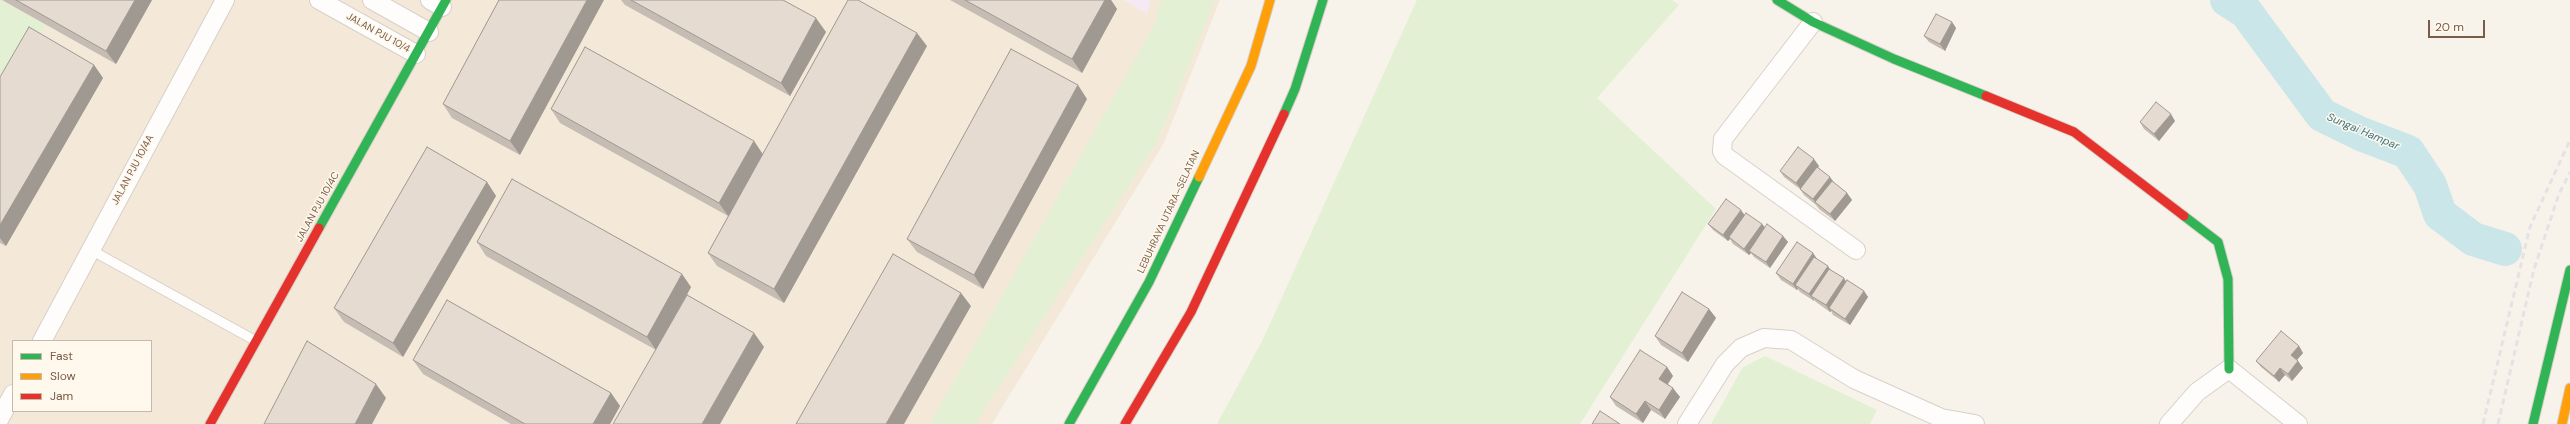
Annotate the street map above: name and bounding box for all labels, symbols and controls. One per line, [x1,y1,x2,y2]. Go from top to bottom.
street label: JALAN PJU 10/4 [344,11,412,55]
scale bar [2430,12,2487,38]
text: 20 m [2435,19,2464,35]
water label: Sungai Hampar [2325,111,2401,153]
street label: JALAN PJU 10/4A [109,133,157,207]
street label: LEBUHRAYA UTARA–SELATAN [1135,149,1203,275]
street label: JALAN PJU 10/4C [294,170,342,244]
legend [12,340,152,412]
text: Fast [50,348,73,364]
text: Slow [50,368,76,384]
text: Jam [50,388,73,404]

